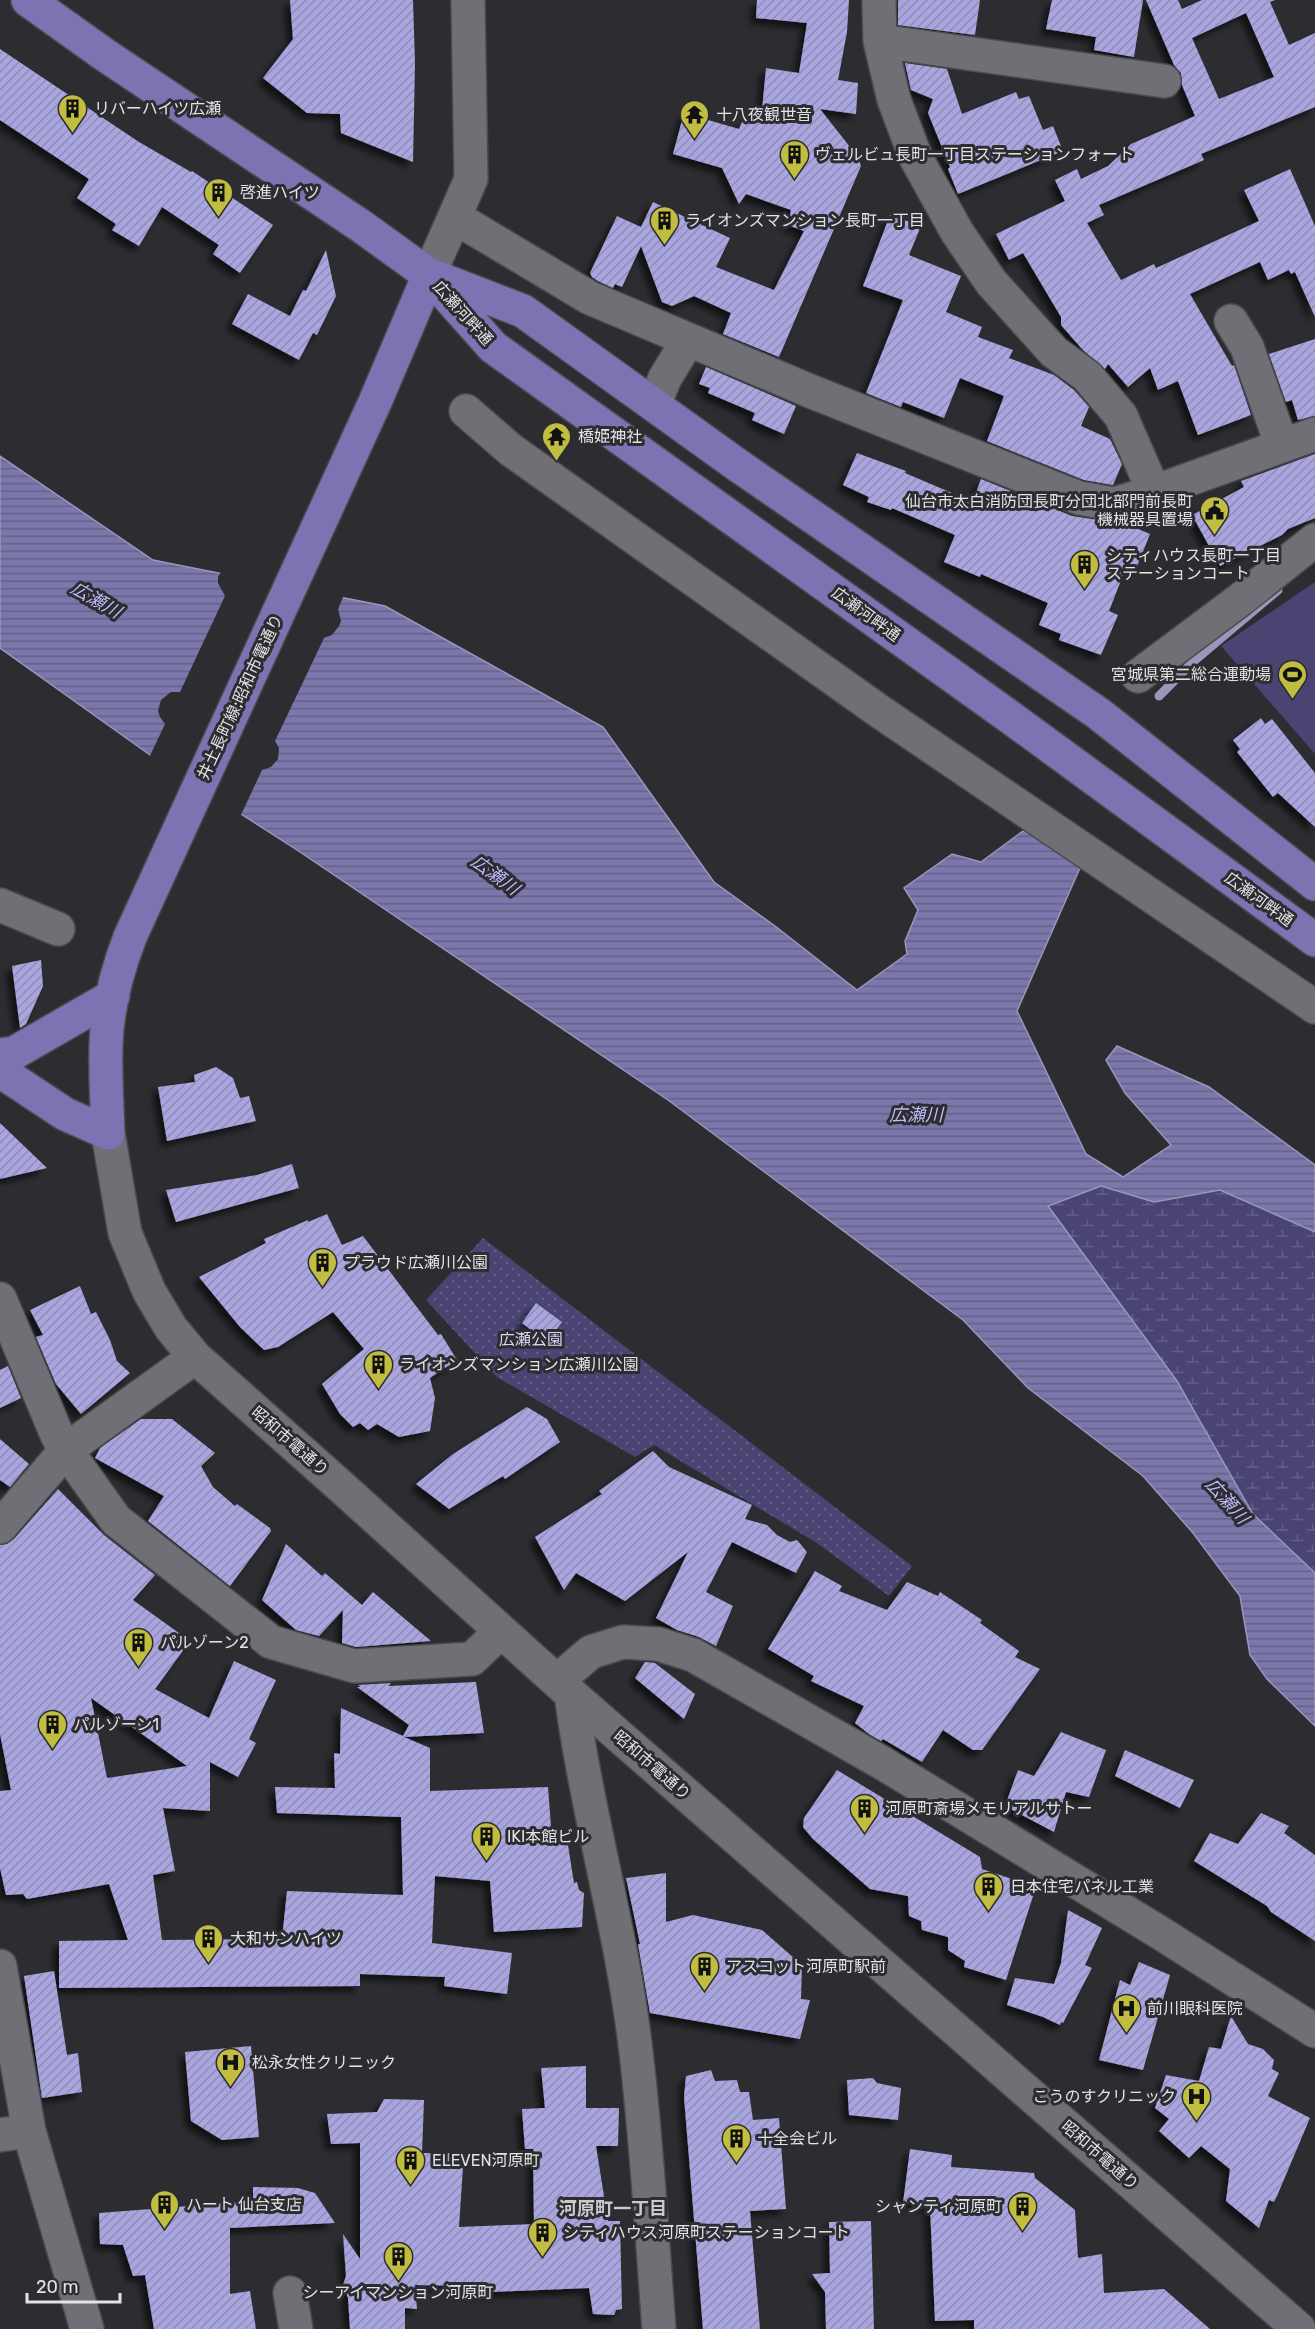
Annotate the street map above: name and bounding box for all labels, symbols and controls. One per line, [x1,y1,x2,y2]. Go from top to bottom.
building icon: リバーハイツ広瀬 [57,92,89,134]
temple icon: 十八夜観世音 [679,98,711,140]
place label: リバーハイツ広瀬 [94,99,221,118]
place label: 十八夜観世音 [716,105,812,124]
building icon: ヴェルビュ長町一丁目ステーションフォート [778,138,810,180]
place label: ヴェルビュ長町一丁目ステーションフォート [815,145,1134,164]
building icon: 啓進ハイツ [203,176,235,218]
place label: 啓進ハイツ [240,183,320,202]
building icon: ライオンズマンション長町一丁目 [648,204,680,246]
place label: ライオンズマンション長町一丁目 [685,211,925,230]
street label: 広瀬河畔通 [429,277,497,349]
temple icon: 橋姫神社 [541,420,573,462]
place label: 橋姫神社 [578,427,642,446]
place label: 仙台市太白消防団長町分団北部門前長町 機械器具置場 [905,492,1193,529]
public building icon: 仙台市太白消防団長町分団北部門前長町 機械器具置場 [1198,494,1230,536]
place label: シティハウス長町一丁目 ステーションコート [1106,546,1281,583]
building icon: シティハウス長町一丁目 ステーションコート [1069,548,1101,590]
water label: 広瀬川 [67,577,127,624]
street label: 広瀬河畔通 [828,583,904,645]
street label: 井土長町線;昭和市電通り [193,611,287,783]
sports icon: 宮城県第二総合運動場 [1276,658,1308,700]
place label: 宮城県第二総合運動場 [1111,665,1271,684]
water label: 広瀬川 [467,850,525,901]
street label: 広瀬河畔通 [1221,868,1297,930]
water label: 広瀬川 [889,1104,945,1126]
building icon: プラウド広瀬川公園 [307,1246,339,1288]
place label: プラウド広瀬川公園 [344,1253,488,1272]
park label: 広瀬公園 [499,1330,563,1349]
building icon: ライオンズマンション広瀬川公園 [362,1348,394,1390]
place label: ライオンズマンション広瀬川公園 [399,1355,639,1374]
street label: 昭和市電通り [248,1402,332,1480]
water label: 広瀬川 [1201,1474,1255,1530]
building icon: パルゾーン2 [123,1626,155,1668]
place label: パルゾーン2 [160,1633,249,1652]
building icon: パルゾーン1 [36,1708,68,1750]
place label: パルゾーン1 [73,1715,159,1734]
street label: 昭和市電通り [610,1726,694,1804]
building icon: 河原町斎場メモリアルサトー [848,1792,880,1834]
place label: 河原町斎場メモリアルサトー [885,1799,1093,1818]
building icon: IKI本館ビル [470,1820,502,1862]
place label: IKI本館ビル [507,1827,589,1846]
building icon: 日本住宅パネル工業 [973,1870,1005,1912]
place label: 日本住宅パネル工業 [1010,1877,1154,1896]
building icon: 大和サンハイツ [193,1922,225,1964]
place label: 大和サンハイツ [230,1929,342,1948]
building icon: アスコット河原町駅前 [689,1950,721,1992]
place label: アスコット河原町駅前 [726,1957,886,1976]
hospital icon: 前川眼科医院 [1110,1992,1142,2034]
place label: 前川眼科医院 [1147,1999,1243,2018]
hospital icon: 松永女性クリニック [215,2046,247,2088]
place label: 松永女性クリニック [252,2053,396,2072]
hospital icon: こうのすクリニック [1181,2080,1213,2122]
place label: こうのすクリニック [1032,2087,1176,2106]
street label: 昭和市電通り [1058,2116,1142,2194]
building icon: 十全会ビル [720,2122,752,2164]
place label: 十全会ビル [757,2129,837,2148]
building icon: ELEVEN河原町 [395,2144,427,2186]
place label: ELEVEN河原町 [432,2151,540,2170]
building icon: ハート 仙台支店 [149,2188,181,2230]
building icon: シャンティ河原町 [1007,2190,1039,2232]
place label: ハート 仙台支店 [186,2195,302,2214]
place label: シャンティ河原町 [875,2197,1002,2216]
district label: 河原町一丁目 [559,2198,667,2220]
building icon: シティハウス河原町ステーションコート [526,2216,558,2258]
place label: シティハウス河原町ステーションコート [563,2223,850,2242]
building icon: シーアイマンション河原町 [382,2240,414,2282]
scale bar [27,2266,120,2304]
text: 20 m [36,2276,78,2298]
place label: シーアイマンション河原町 [303,2283,493,2302]

